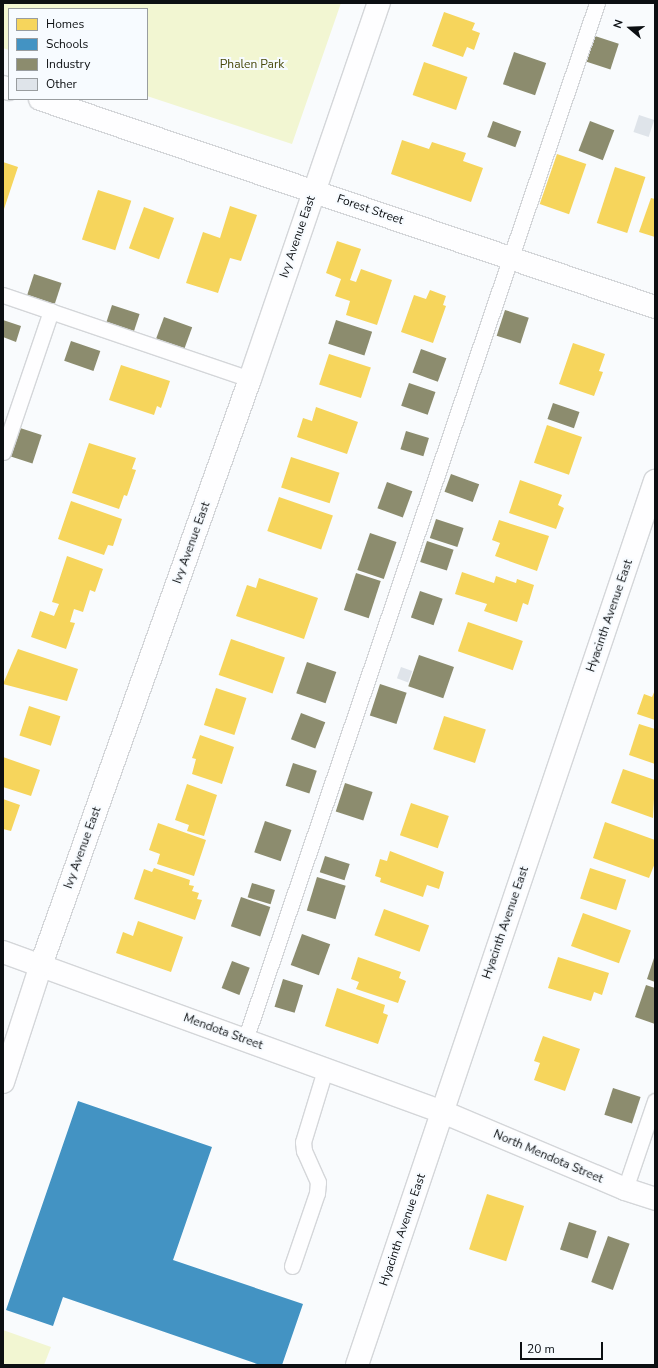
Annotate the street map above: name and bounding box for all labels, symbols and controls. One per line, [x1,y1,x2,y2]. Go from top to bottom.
legend [8,8,148,100]
north arrow [610,8,650,48]
text: Homes [46,16,84,32]
text: N [610,18,627,30]
text: Schools [46,36,88,52]
text: Industry [46,56,90,72]
park label: Phalen Park [220,58,284,72]
text: Other [46,76,77,92]
street label: Forest Street [335,192,405,228]
street label: Ivy Avenue East [277,194,319,280]
street label: Ivy Avenue East [171,500,213,586]
street label: Hyacinth Avenue East [584,558,636,674]
street label: Ivy Avenue East [62,805,104,891]
street label: Hyacinth Avenue East [480,865,532,981]
street label: Mendota Street [181,1011,265,1053]
street label: North Mendota Street [491,1127,605,1187]
street label: Hyacinth Avenue East [377,1172,429,1288]
scale bar [522,1334,605,1360]
text: 20 m [527,1341,555,1357]

